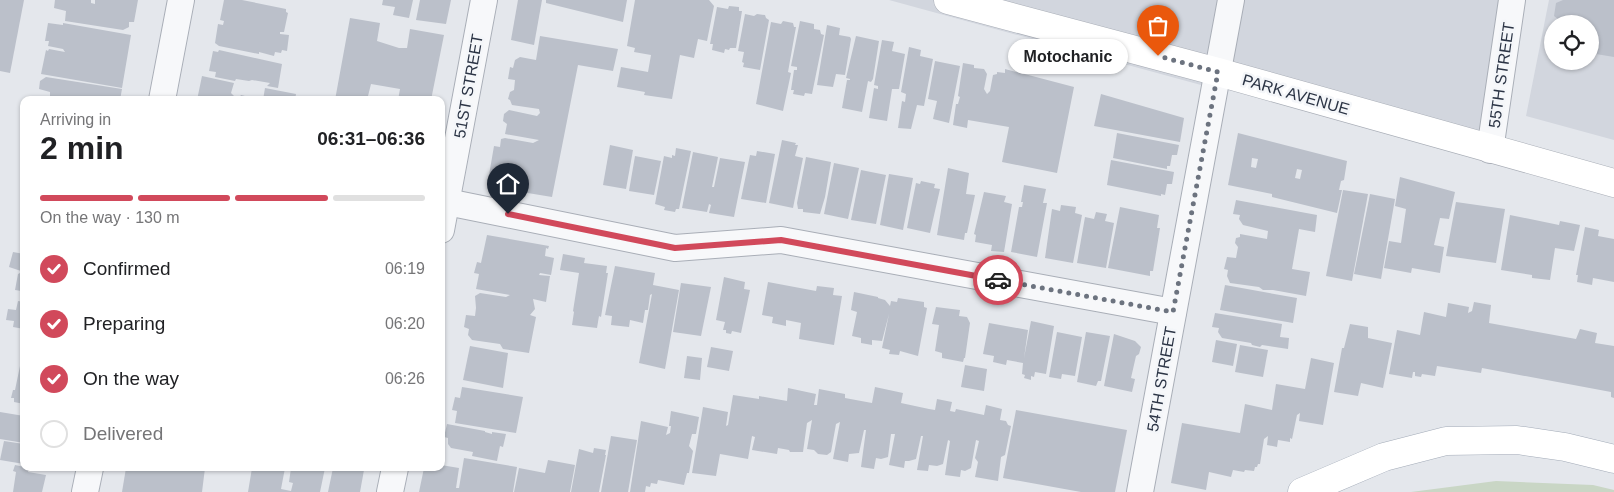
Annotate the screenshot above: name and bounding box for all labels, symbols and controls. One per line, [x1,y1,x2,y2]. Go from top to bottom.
pin [1137,5,1179,56]
icon: bag [1144,12,1172,40]
map controls [1544,15,1599,70]
button: locate [1544,15,1599,70]
street label: 55TH STREET [1486,21,1517,129]
street label: 51ST STREET [451,32,486,140]
callout: Motochanic [1008,38,1128,74]
text: Motochanic [1024,48,1112,65]
street label: PARK AVENUE [1240,71,1351,118]
text: Arriving in [40,111,111,128]
text: 06:31–06:36 [317,128,425,149]
text: 2 min [40,130,124,166]
pin [487,163,529,214]
icon: home [494,170,522,198]
text: On the way · 130 m [40,209,180,226]
icon: check [40,255,68,283]
courier [973,255,1023,305]
text: Confirmed [83,258,171,279]
text: 06:19 [385,260,425,277]
icon: car [984,266,1012,294]
icon: check [40,310,68,338]
text: Preparing [83,313,165,334]
text: 06:20 [385,315,425,332]
street label: 54TH STREET [1144,325,1179,433]
icon: check [40,365,68,393]
text: On the way [83,368,179,389]
text: 06:26 [385,370,425,387]
text: Delivered [83,423,163,444]

